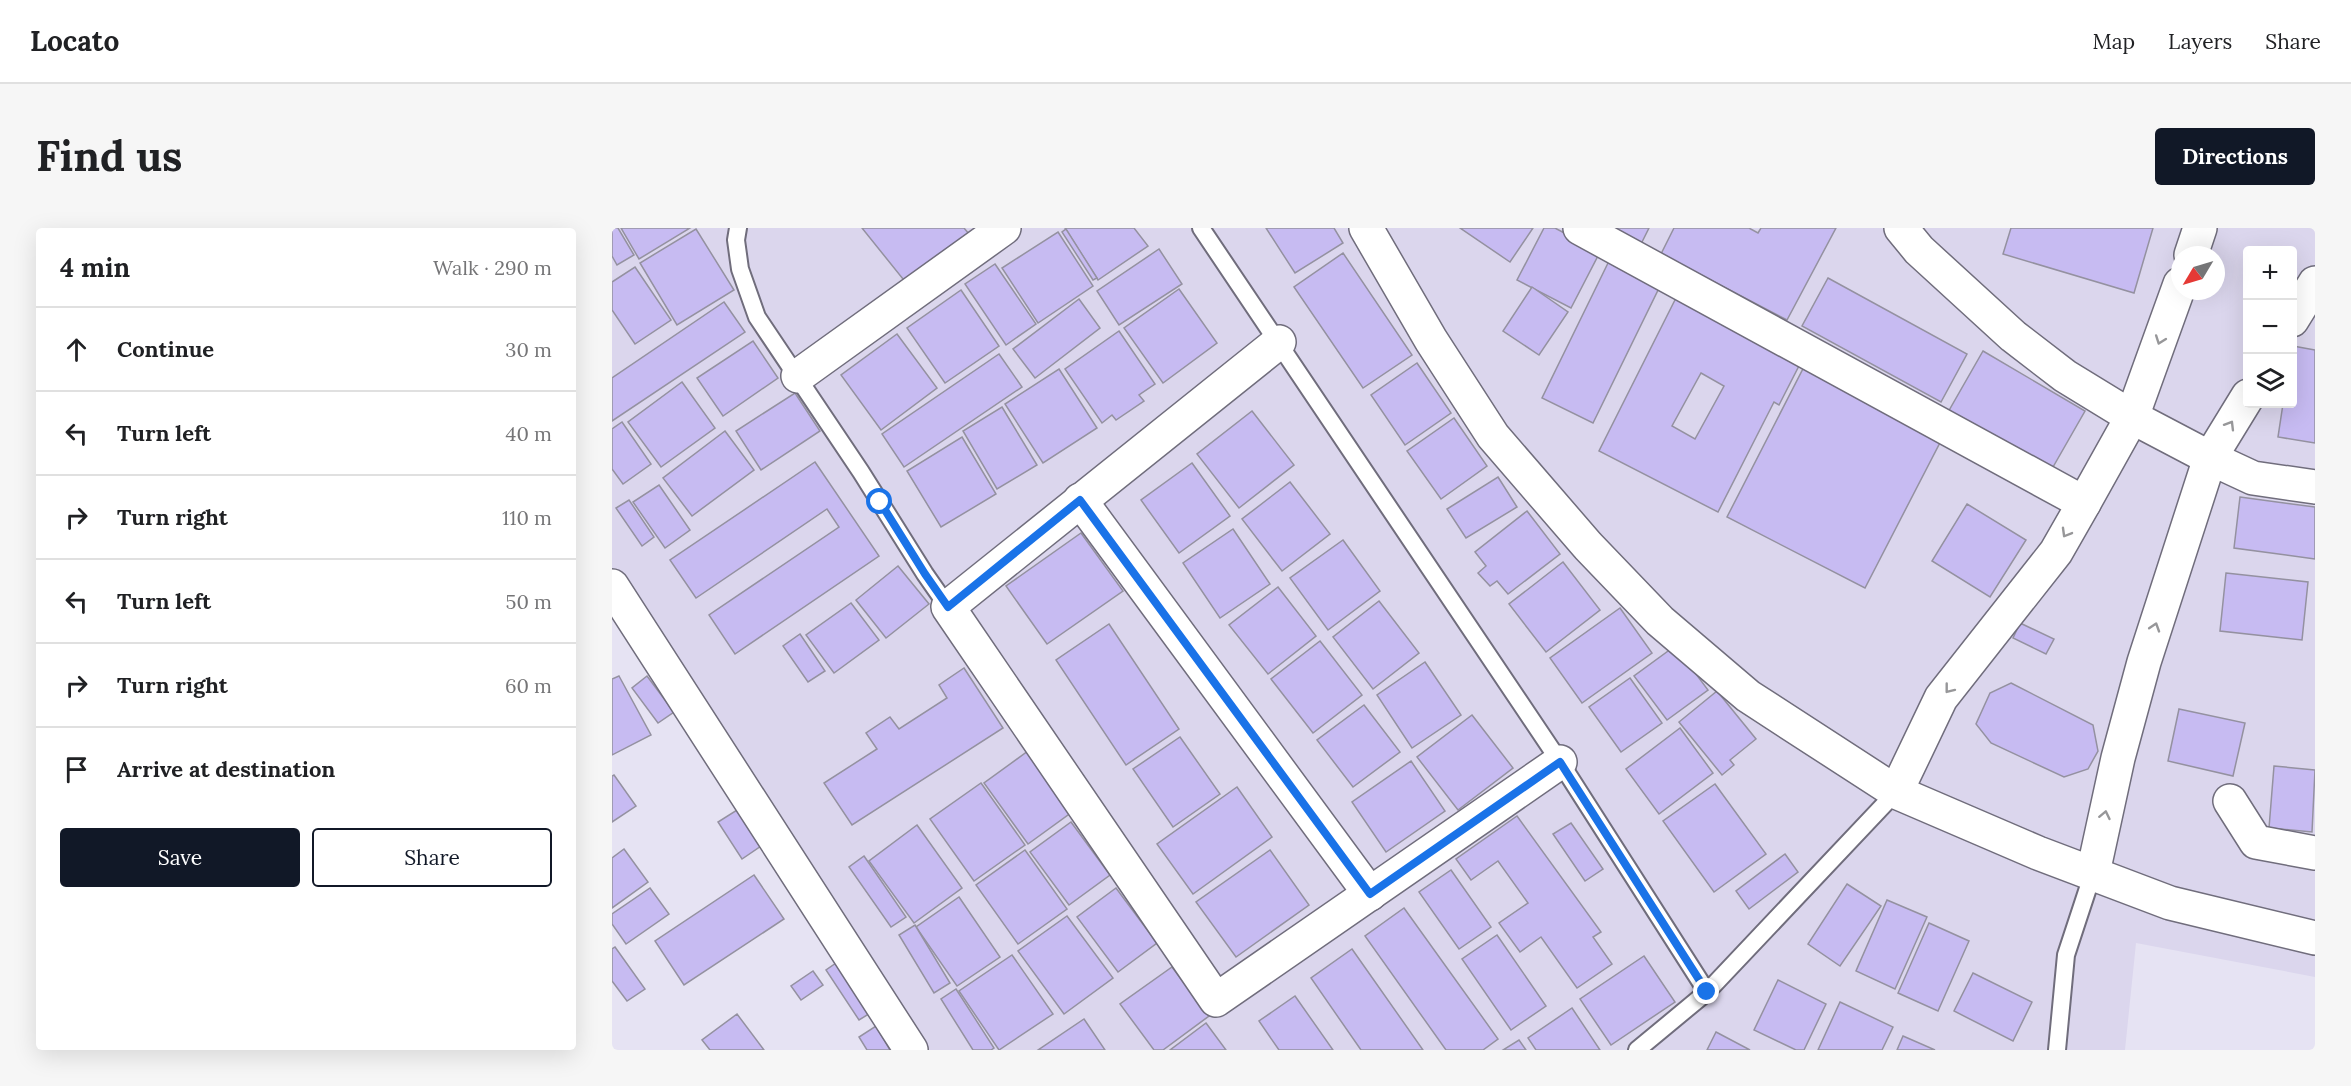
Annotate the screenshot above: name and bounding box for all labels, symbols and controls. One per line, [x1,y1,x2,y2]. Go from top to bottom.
text: Locato [30,23,119,59]
text: Map [2092,28,2135,55]
text: Layers [2168,28,2232,55]
text: Share [2265,28,2321,55]
button: Directions [2155,128,2315,185]
text: Find us [36,129,182,183]
north arrow [2171,246,2225,300]
map controls [2243,246,2297,408]
button: + [2243,246,2297,300]
text: 4 min [60,251,130,284]
text: Walk · 290 m [433,255,552,280]
button: − [2243,300,2297,354]
icon: ahead [60,333,93,366]
one-way arrow [2155,334,2168,344]
text: Continue [117,335,214,363]
text: 30 m [505,337,552,362]
button: layers [2243,354,2297,408]
icon: left [60,417,93,450]
text: Turn left [117,419,211,447]
text: 40 m [506,421,552,446]
one-way arrow [2222,421,2234,431]
route start [866,488,892,514]
icon: right [60,501,93,534]
text: Turn right [117,503,228,531]
text: 110 m [502,505,552,530]
one-way arrow [2062,527,2074,537]
icon: left [60,585,93,618]
text: Turn left [117,587,211,615]
text: 50 m [506,589,552,614]
one-way arrow [2148,622,2161,633]
icon: right [60,669,93,702]
text: Turn right [117,671,228,699]
text: 60 m [505,673,552,698]
one-way arrow [1945,682,1956,693]
icon: arrive [60,753,93,786]
text: Arrive at destination [117,755,335,783]
one-way arrow [2098,811,2111,821]
button: Save [60,828,300,887]
button: Share [312,828,552,887]
route end [1693,978,1719,1004]

